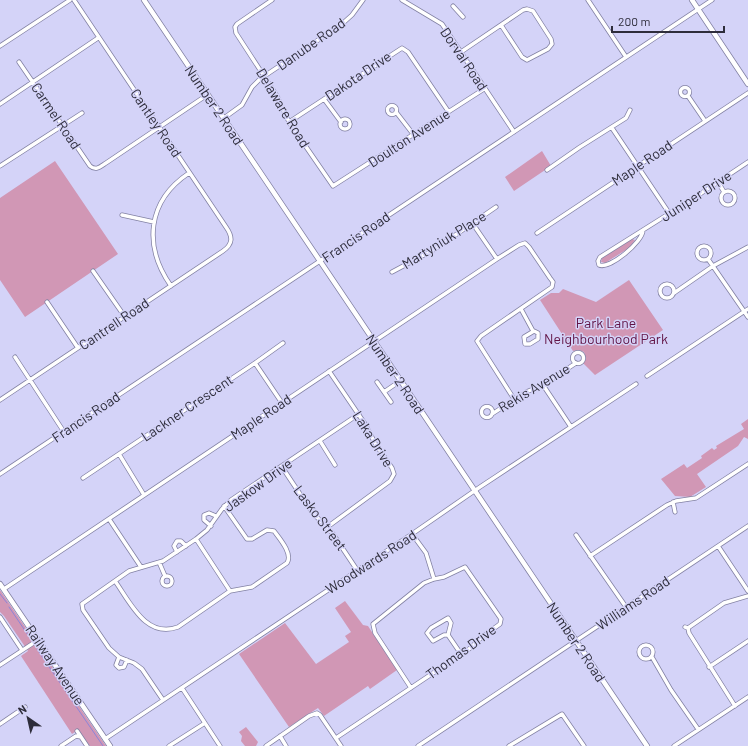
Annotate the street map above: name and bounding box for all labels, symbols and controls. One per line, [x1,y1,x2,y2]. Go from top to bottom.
scale bar [612,8,724,34]
street label: Danube Road [273,14,348,73]
text: 200 m [618,14,650,28]
street label: Dorval Road [437,24,492,93]
street label: Dakota Drive [321,47,394,104]
street label: Number 2 Road [181,62,247,148]
street label: Delaware Road [253,65,314,151]
street label: Carmel Road [28,79,85,152]
street label: Cantley Road [127,85,186,160]
street label: Doulton Avenue [365,105,453,170]
street label: Maple Road [608,136,675,189]
street label: Juniper Drive [657,166,734,225]
street label: Martyniuk Place [399,207,489,272]
street label: Francis Road [318,208,393,266]
street label: Cantrell Road [75,294,152,353]
park label: Park Lane Neighbourhood Park [544,314,668,347]
street label: Number 2 Road [362,331,428,417]
street label: Rekis Avenue [495,360,573,416]
street label: Lackner Crescent [138,371,236,445]
street label: Francis Road [48,388,123,446]
street label: Maple Road [227,390,294,443]
street label: Laka Drive [349,407,397,470]
street label: Jaskow Drive [220,454,295,515]
street label: Lasko Street [290,482,350,554]
street label: Woodwards Road [322,526,419,597]
street label: Williams Road [593,572,673,633]
street label: Number 2 Road [543,599,609,685]
street label: Thomas Drive [422,620,499,683]
street label: Railway Avenue [22,621,89,708]
north arrow [8,698,48,738]
text: N [15,702,29,717]

